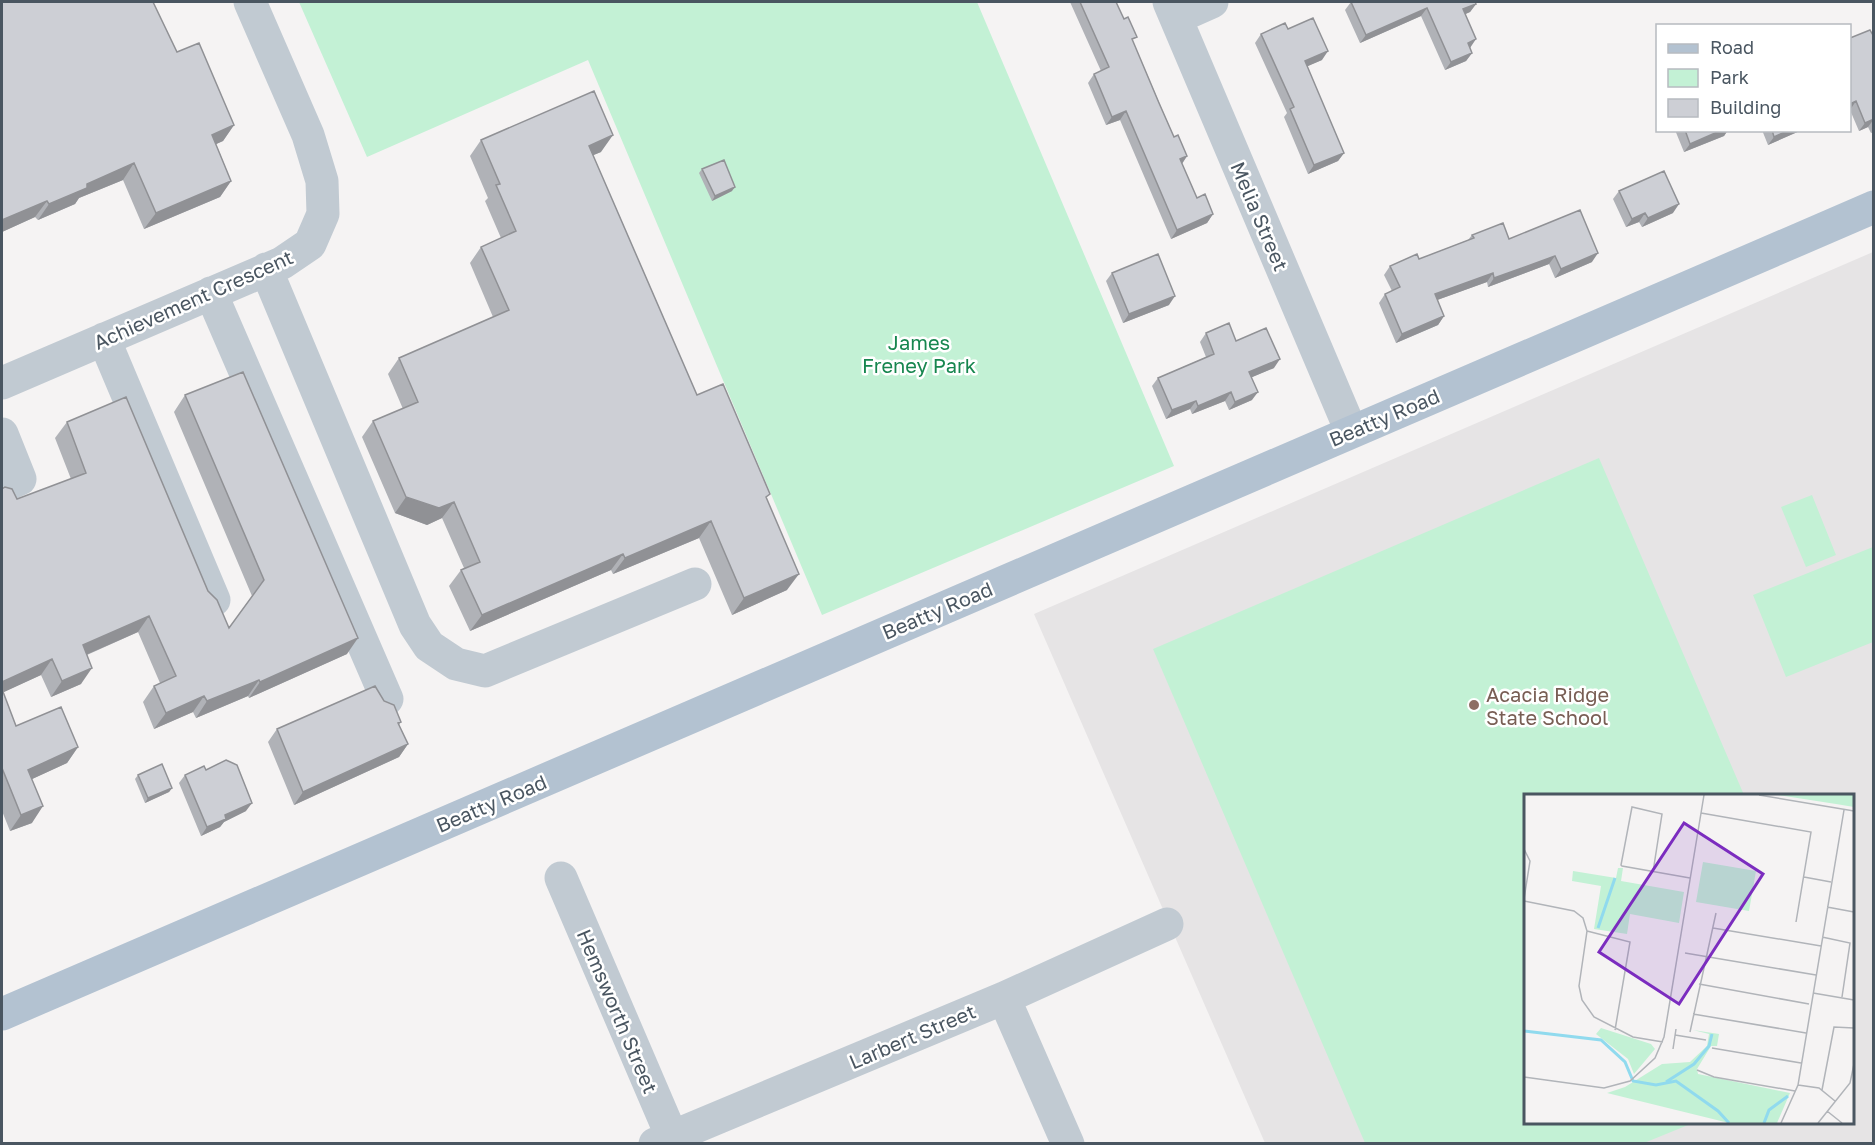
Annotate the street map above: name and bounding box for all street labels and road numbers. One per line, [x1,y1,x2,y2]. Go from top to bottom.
street label: Melia Street [1226,158,1294,274]
street label: Achievement Crescent [90,244,296,354]
street label: Beatty Road [1325,383,1443,451]
street label: Beatty Road [878,576,996,644]
street label: Beatty Road [432,769,550,837]
street label: Hemsworth Street [573,925,663,1097]
street label: Larbert Street [845,999,979,1073]

